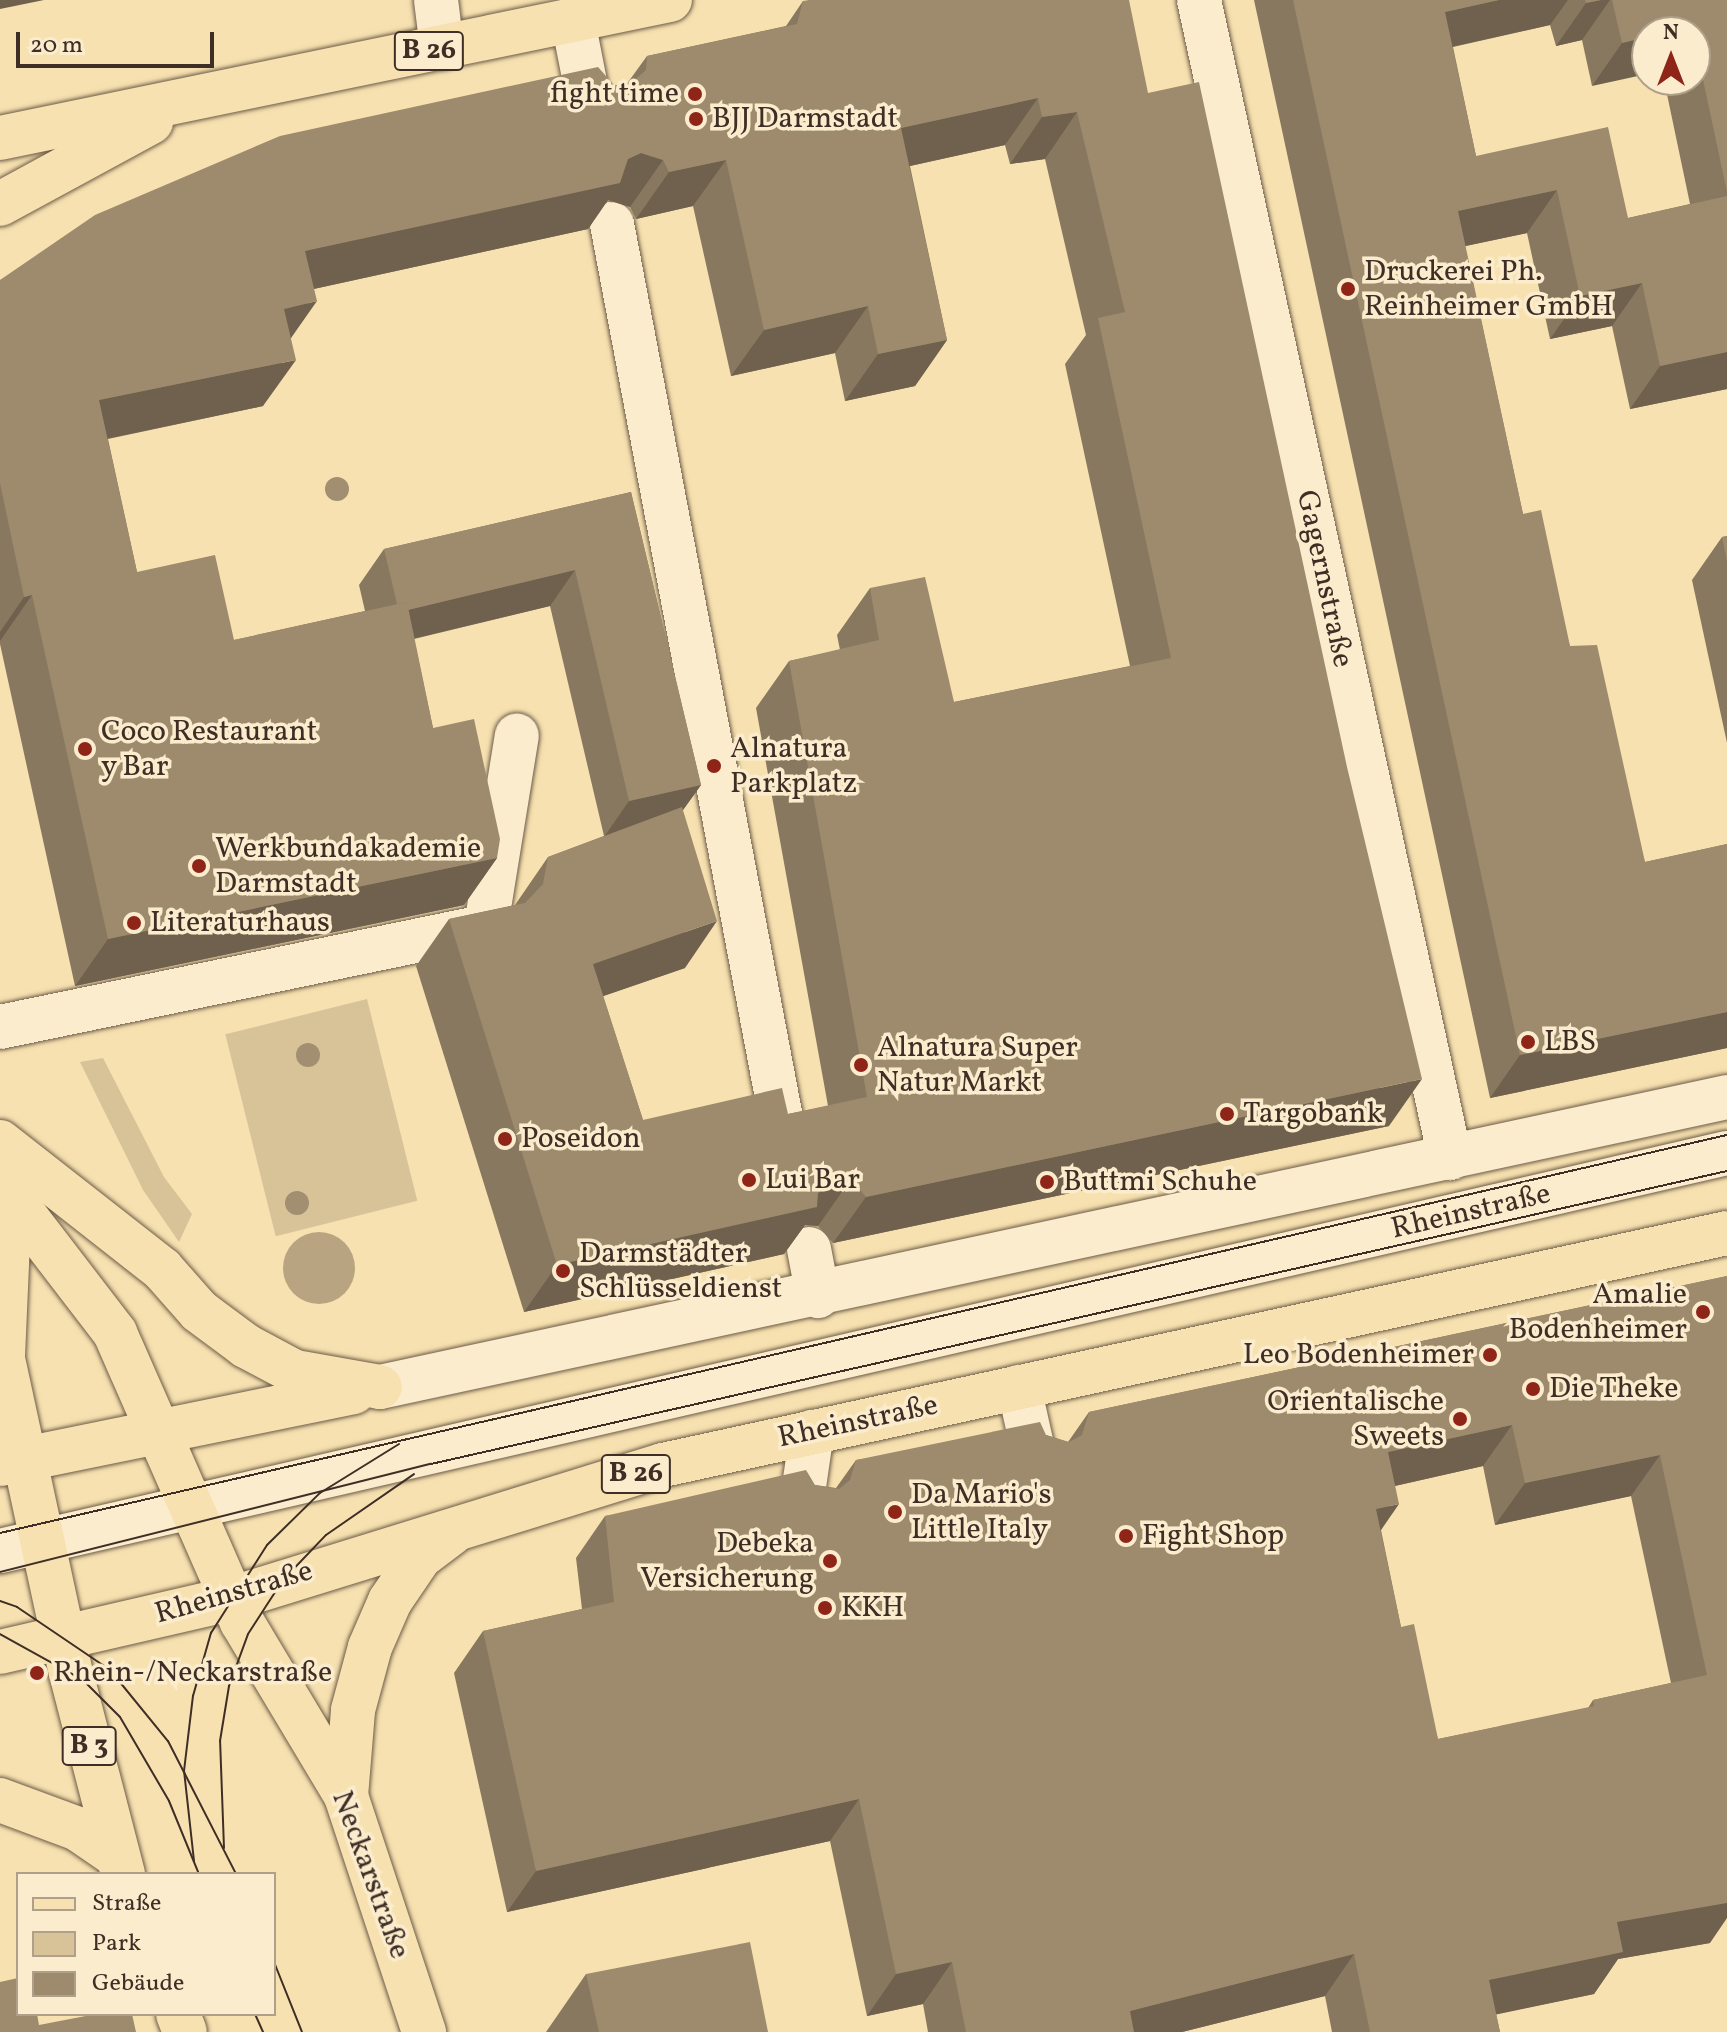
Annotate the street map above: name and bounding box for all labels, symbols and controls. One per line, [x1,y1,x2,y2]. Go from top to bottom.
scale bar [20,16,218,66]
north arrow [1631,16,1711,96]
text: N [1663,18,1679,49]
road number: B 26 [393,27,465,75]
text: 20 m [30,29,83,63]
place label: fight time [550,76,679,112]
marker: fight time [686,85,704,103]
place label: BJJ Darmstadt [712,101,898,137]
marker: BJJ Darmstadt [687,110,705,128]
place label: Druckerei Ph. Reinheimer GmbH [1364,254,1613,324]
marker: Druckerei Ph. Reinheimer GmbH [1339,280,1357,298]
street label: Gagernstraße [1288,487,1360,671]
place label: Coco Restaurant y Bar [101,714,317,784]
place label: Alnatura Parkplatz [730,731,857,802]
marker: Coco Restaurant y Bar [76,740,94,758]
marker: Alnatura Parkplatz [705,757,723,775]
place label: Werkbundakademie Darmstadt [215,831,481,902]
marker: Werkbundakademie Darmstadt [190,857,208,875]
place label: Literaturhaus [150,905,330,941]
marker: Literaturhaus [125,914,143,932]
place label: LBS [1544,1024,1596,1060]
place label: Alnatura Super Natur Markt [877,1030,1078,1100]
marker: LBS [1519,1033,1537,1051]
marker: Alnatura Super Natur Markt [852,1056,870,1074]
place label: Targobank [1243,1096,1383,1132]
marker: Targobank [1218,1105,1236,1123]
place label: Poseidon [521,1121,641,1157]
marker: Poseidon [496,1130,514,1148]
place label: Lui Bar [765,1162,860,1198]
place label: Buttmi Schuhe [1063,1164,1257,1200]
marker: Lui Bar [740,1171,758,1189]
marker: Buttmi Schuhe [1038,1173,1056,1191]
street label: Rheinstraße [1388,1176,1554,1248]
place label: Darmstädter Schlüsseldienst [579,1236,782,1306]
marker: Darmstädter Schlüsseldienst [554,1262,572,1280]
place label: Amalie Bodenheimer [1509,1277,1687,1348]
marker: Amalie Bodenheimer [1694,1303,1712,1321]
place label: Leo Bodenheimer [1243,1337,1474,1373]
marker: Leo Bodenheimer [1481,1346,1499,1364]
place label: Die Theke [1549,1371,1679,1407]
marker: Die Theke [1524,1380,1542,1398]
place label: Orientalische Sweets [1267,1384,1444,1454]
street label: Rheinstraße [775,1387,941,1457]
marker: Orientalische Sweets [1451,1410,1469,1428]
road number: B 26 [600,1450,672,1498]
place label: Da Mario's Little Italy [911,1477,1052,1548]
marker: Da Mario's Little Italy [886,1503,904,1521]
place label: Fight Shop [1142,1518,1284,1554]
place label: Debeka Versicherung [640,1526,814,1596]
marker: Fight Shop [1117,1527,1135,1545]
marker: Debeka Versicherung [821,1552,839,1570]
street label: Rheinstraße [151,1553,317,1633]
place label: KKH [841,1590,904,1626]
marker: KKH [816,1599,834,1617]
place label: Rhein-/Neckarstraße [53,1655,332,1691]
marker: Rhein-/Neckarstraße [28,1664,46,1682]
road number: B 3 [61,1722,117,1770]
street label: Neckarstraße [323,1786,417,1964]
legend [16,1872,276,2016]
text: Straße [92,1887,161,1921]
text: Park [92,1927,141,1961]
text: Gebäude [92,1967,184,2001]

